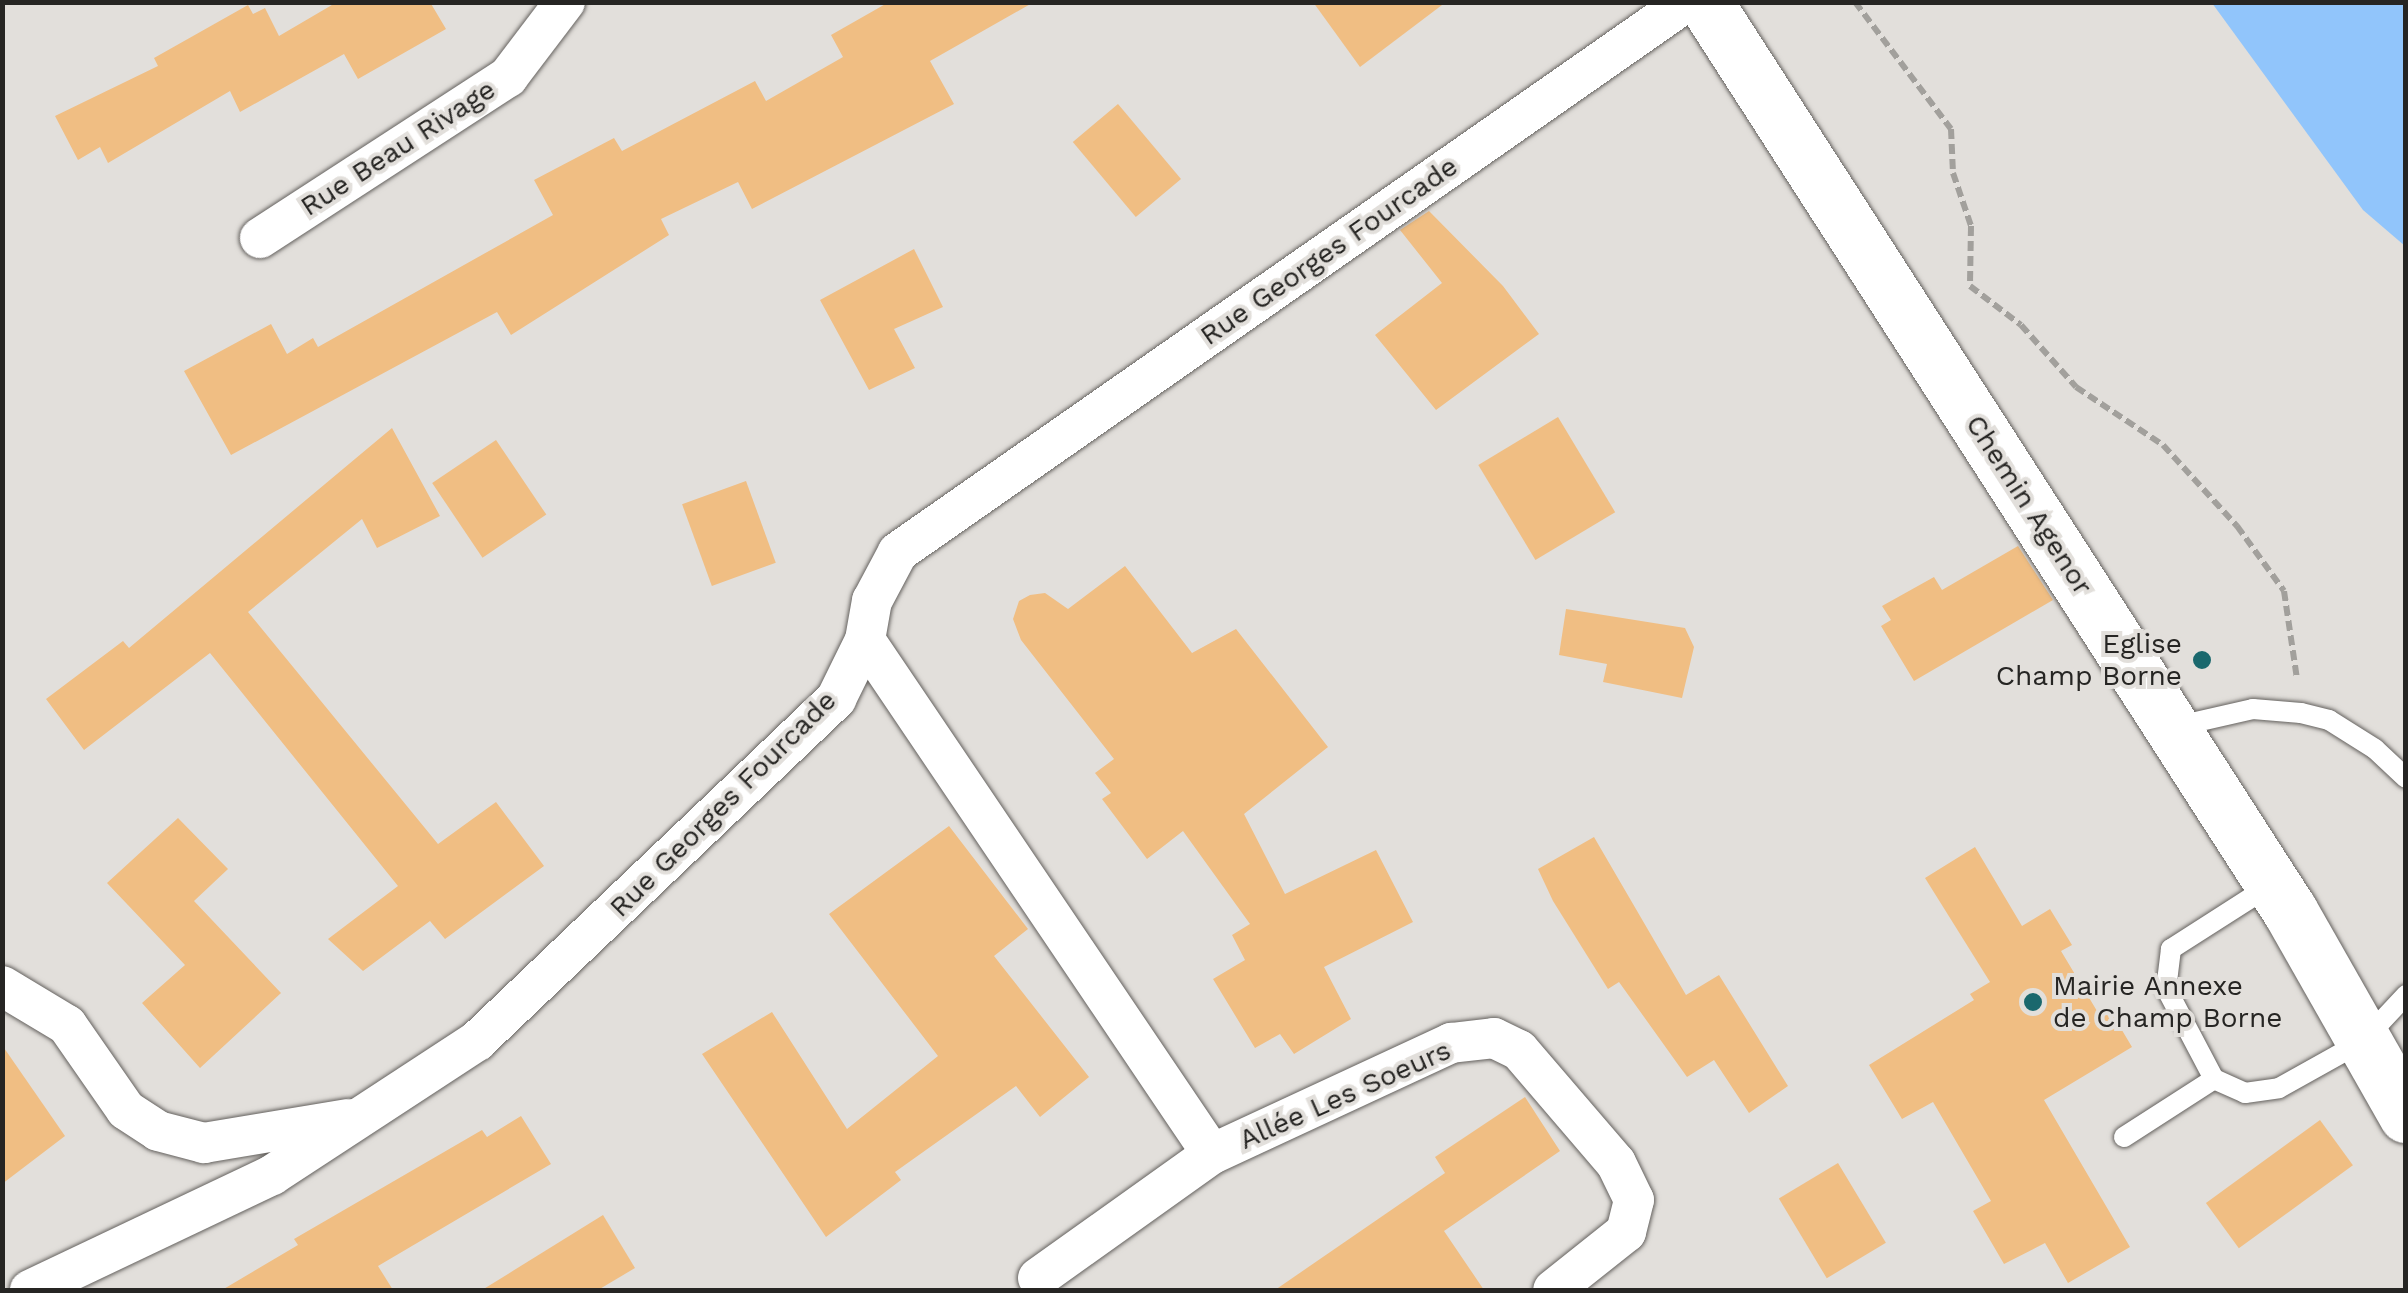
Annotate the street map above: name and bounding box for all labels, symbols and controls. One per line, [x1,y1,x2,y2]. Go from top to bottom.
street label: Rue Beau Rivage [294,73,502,223]
street label: Rue Georges Fourcade [1194,149,1464,353]
street label: Chemin Agenor [1958,408,2100,602]
place label: Eglise Champ Borne [1996,627,2182,693]
marker: Eglise Champ Borne [2191,649,2213,671]
street label: Rue Georges Fourcade [603,684,843,924]
place label: Mairie Annexe de Champ Borne [2053,969,2282,1035]
marker: Mairie Annexe de Champ Borne [2022,991,2044,1013]
street label: Allée Les Soeurs [1234,1033,1456,1157]

